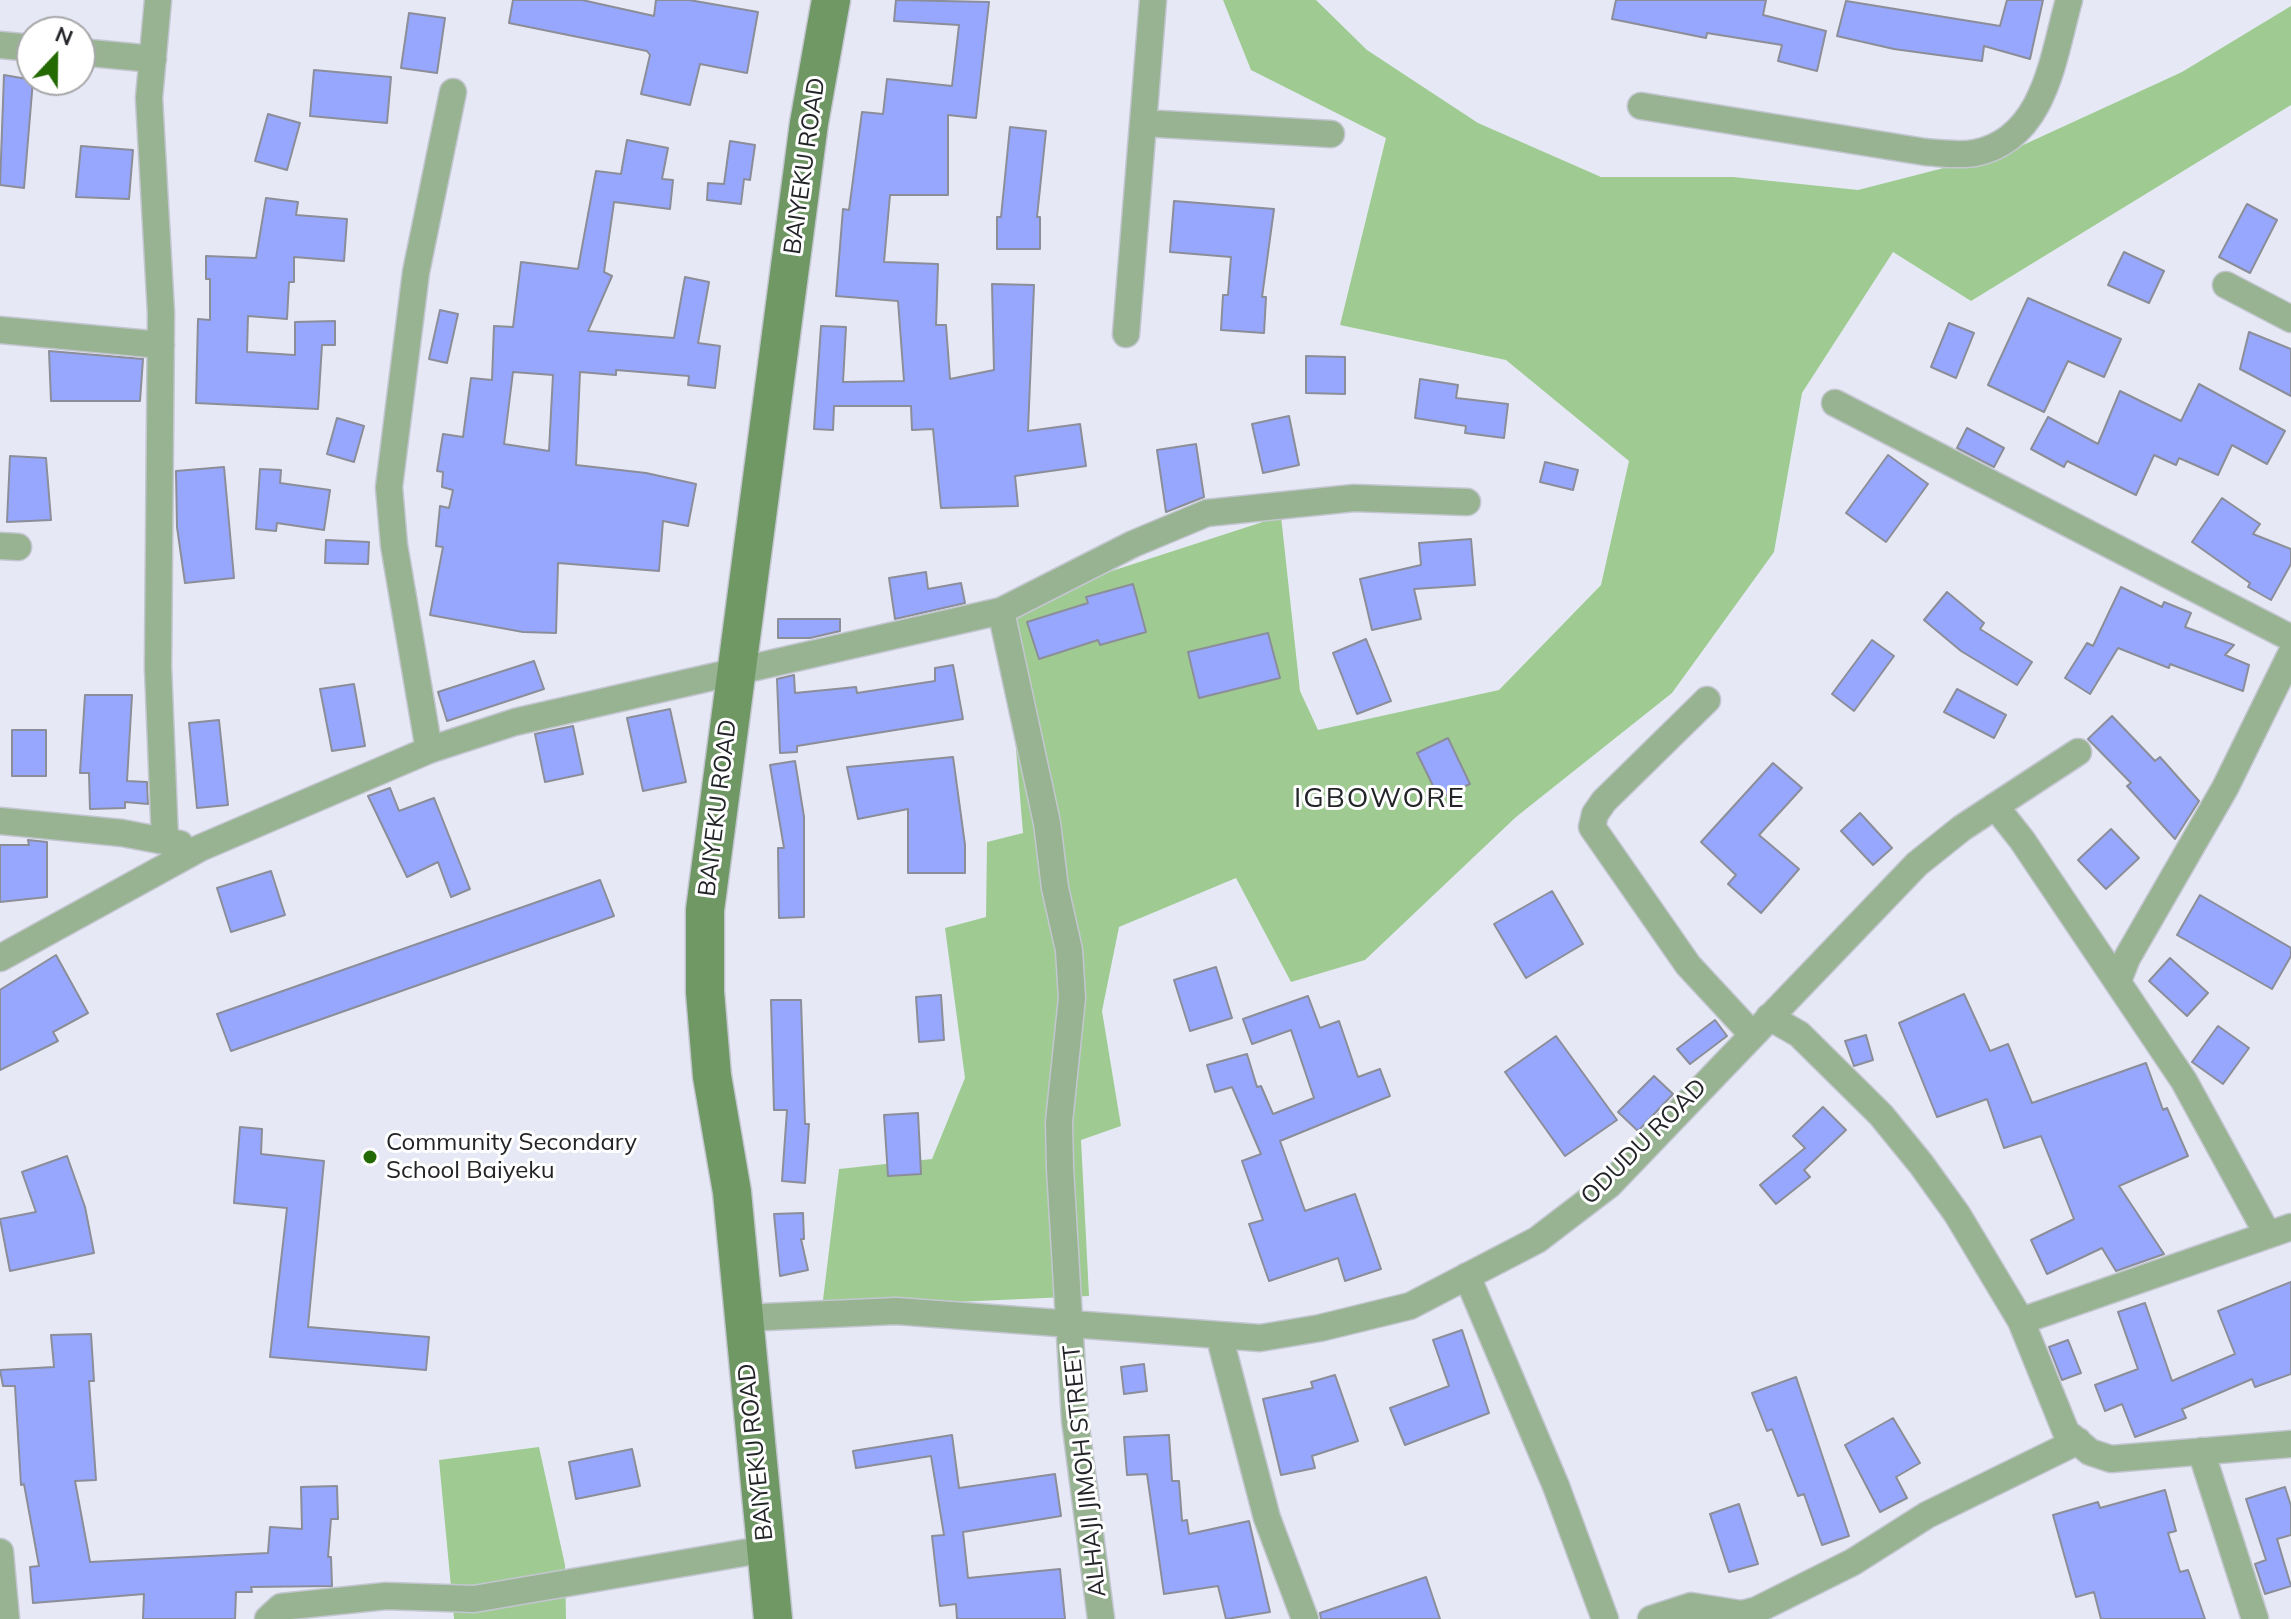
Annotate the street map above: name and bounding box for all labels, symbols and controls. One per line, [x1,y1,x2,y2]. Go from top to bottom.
north arrow [16,16,96,96]
text: N [51,20,77,52]
street label: BAIYEKU ROAD [778,76,832,256]
street label: BAIYEKU ROAD [693,718,743,898]
district label: IGBOWORE [1294,782,1466,816]
street label: ODUDU ROAD [1575,1073,1713,1211]
place label: Community Secondary School Baiyeku [386,1129,637,1185]
marker: Community Secondary School Baiyeku [361,1148,379,1166]
street label: ALHAJI JIMOH STREET [1057,1343,1113,1599]
street label: BAIYEKU ROAD [732,1362,780,1542]

